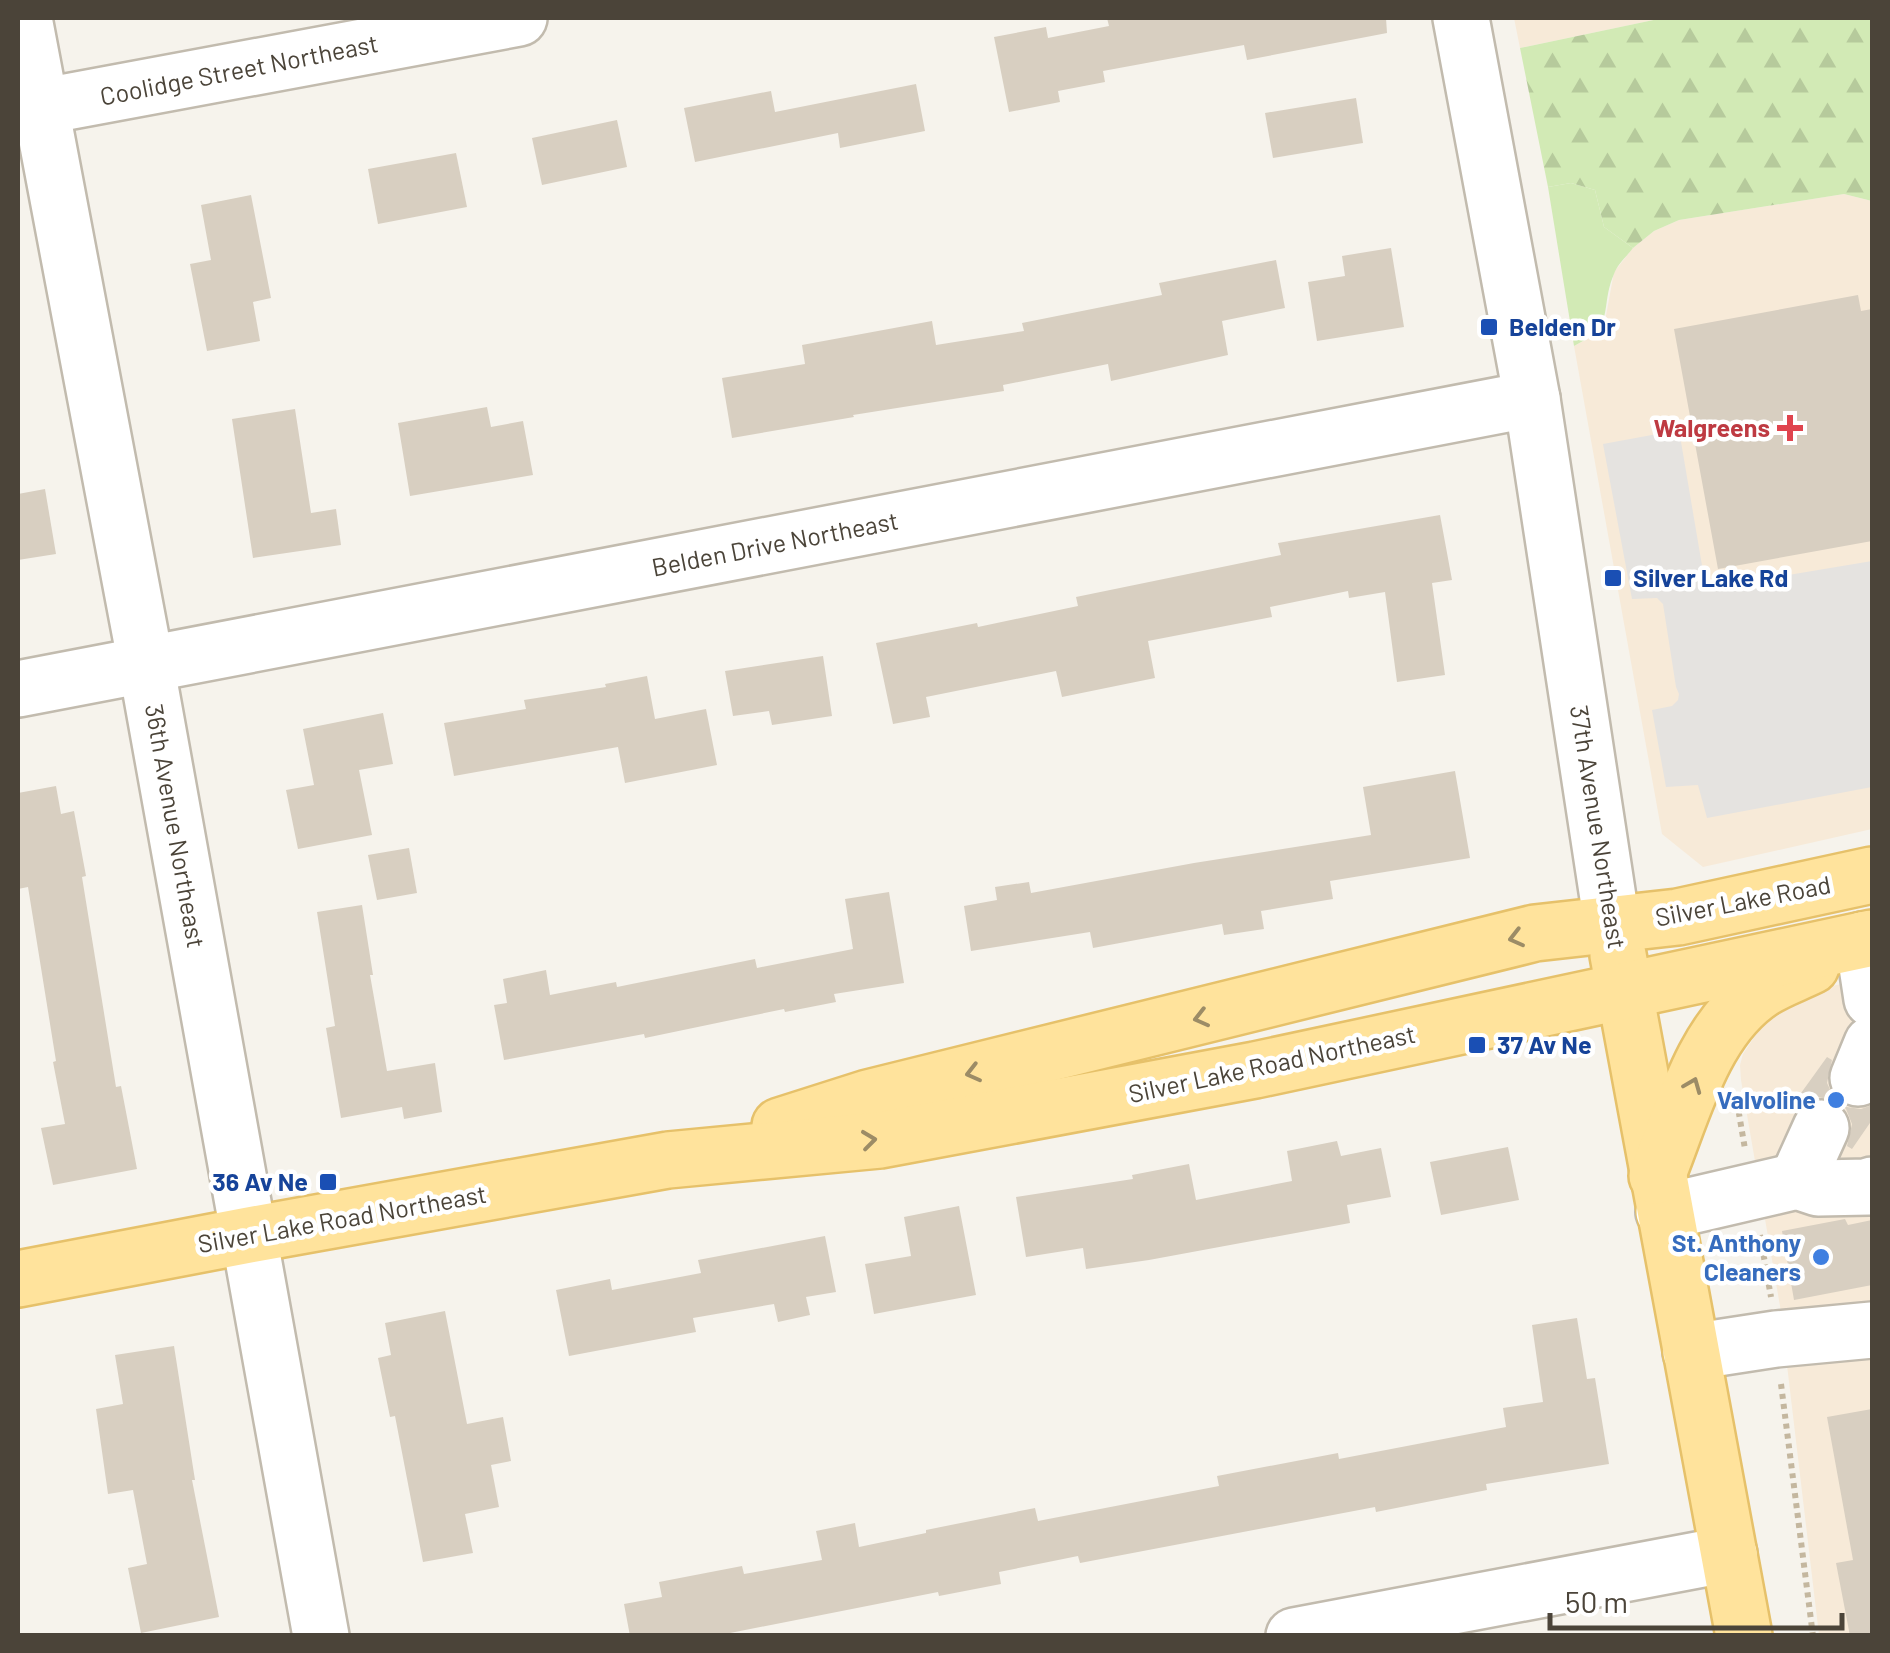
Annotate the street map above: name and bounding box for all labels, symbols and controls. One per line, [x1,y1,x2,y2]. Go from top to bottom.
street label: Coolidge Street Northeast [97,27,380,111]
place label: Belden Dr [1509,311,1616,341]
marker: Belden Dr [1478,316,1500,338]
place label: Walgreens [1654,412,1770,442]
marker: Walgreens [1779,417,1801,439]
street label: Belden Drive Northeast [649,504,901,582]
place label: Silver Lake Rd [1633,562,1788,592]
marker: Silver Lake Rd [1602,567,1624,589]
street label: 36th Avenue Northeast [140,701,212,950]
street label: 37th Avenue Northeast [1565,703,1633,951]
street label: Silver Lake Road [1652,868,1833,932]
one-way arrow [1508,926,1525,947]
one-way arrow [1193,1006,1210,1027]
street label: Silver Lake Road Northeast [1126,1018,1418,1108]
place label: 37 Av Ne [1497,1029,1592,1059]
marker: 37 Av Ne [1466,1034,1488,1056]
one-way arrow [965,1061,982,1082]
one-way arrow [1682,1077,1702,1095]
place label: Valvoline [1717,1084,1816,1114]
marker: Valvoline [1825,1089,1847,1111]
one-way arrow [861,1130,877,1152]
place label: 36 Av Ne [212,1166,308,1196]
marker: 36 Av Ne [317,1171,339,1193]
street label: Silver Lake Road Northeast [195,1178,489,1258]
place label: St. Anthony Cleaners [1672,1227,1801,1286]
marker: St. Anthony Cleaners [1810,1246,1832,1268]
scale bar [1550,1568,1842,1630]
text: 50 m [1565,1583,1628,1619]

